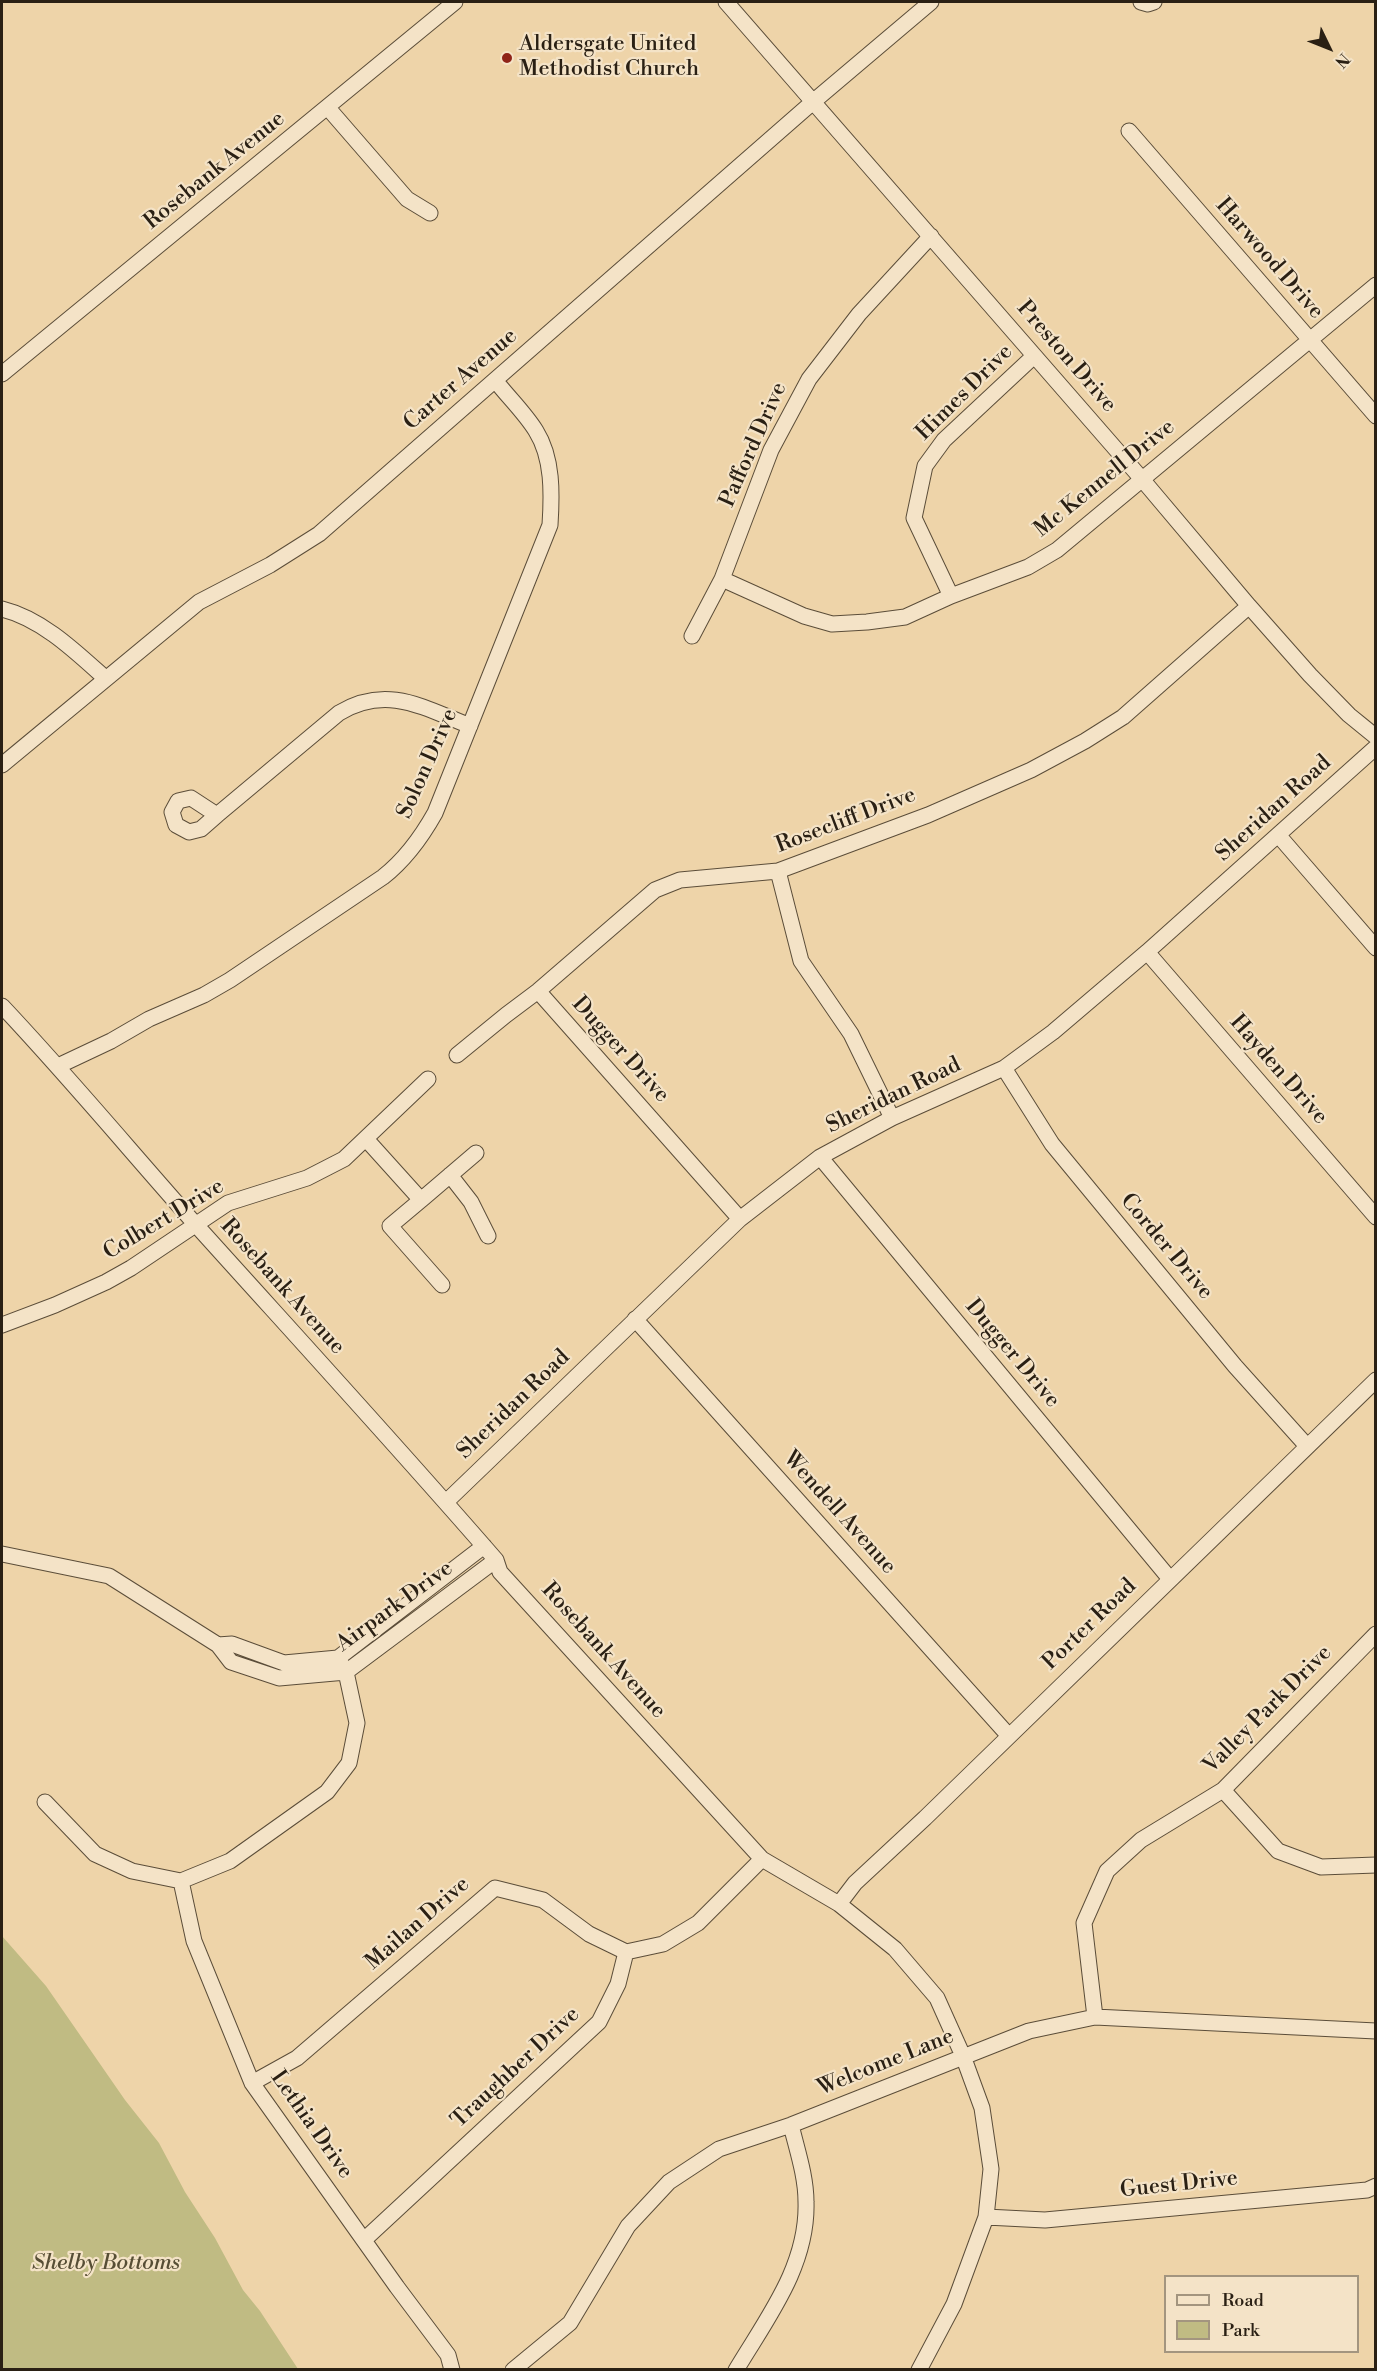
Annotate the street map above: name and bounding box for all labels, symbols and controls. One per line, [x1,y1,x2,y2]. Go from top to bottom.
north arrow [1299,18,1359,78]
place label: Aldersgate United Methodist Church [519,32,699,84]
text: N [1331,49,1354,72]
marker: Aldersgate United Methodist Church [500,51,514,65]
street label: Rosebank Avenue [139,106,291,236]
street label: Harwood Drive [1209,193,1329,325]
street label: Preston Drive [1010,296,1122,418]
street label: Carter Avenue [399,324,523,436]
street label: Himes Drive [911,339,1019,447]
street label: Pafford Drive [715,379,793,511]
street label: Mc Kennell Drive [1029,414,1181,544]
street label: Solon Drive [392,705,464,823]
street label: Sheridan Road [1211,750,1337,868]
street label: Rosecliff Drive [772,782,920,860]
street label: Dugger Drive [566,992,674,1108]
street label: Hayden Drive [1223,1010,1333,1130]
street label: Sheridan Road [822,1052,966,1140]
street label: Colbert Drive [99,1174,229,1266]
street label: Corder Drive [1114,1189,1218,1305]
street label: Rosebank Avenue [214,1214,350,1360]
street label: Dugger Drive [959,1294,1065,1414]
street label: Sheridan Road [452,1345,576,1465]
street label: Wendell Avenue [777,1446,901,1580]
street label: Airpark Drive [332,1556,458,1658]
street label: Porter Road [1038,1574,1142,1676]
street label: Rosebank Avenue [535,1578,671,1724]
street label: Valley Park Drive [1198,1640,1338,1780]
street label: Mailan Drive [361,1872,475,1976]
street label: Traughber Drive [446,2002,586,2134]
street label: Welcome Lane [814,2024,958,2102]
street label: Lethia Drive [264,2066,358,2184]
street label: Guest Drive [1119,2166,1239,2204]
park label: Shelby Bottoms [32,2251,180,2277]
legend [1164,2275,1359,2353]
text: Road [1222,2289,1264,2312]
text: Park [1222,2319,1259,2342]

